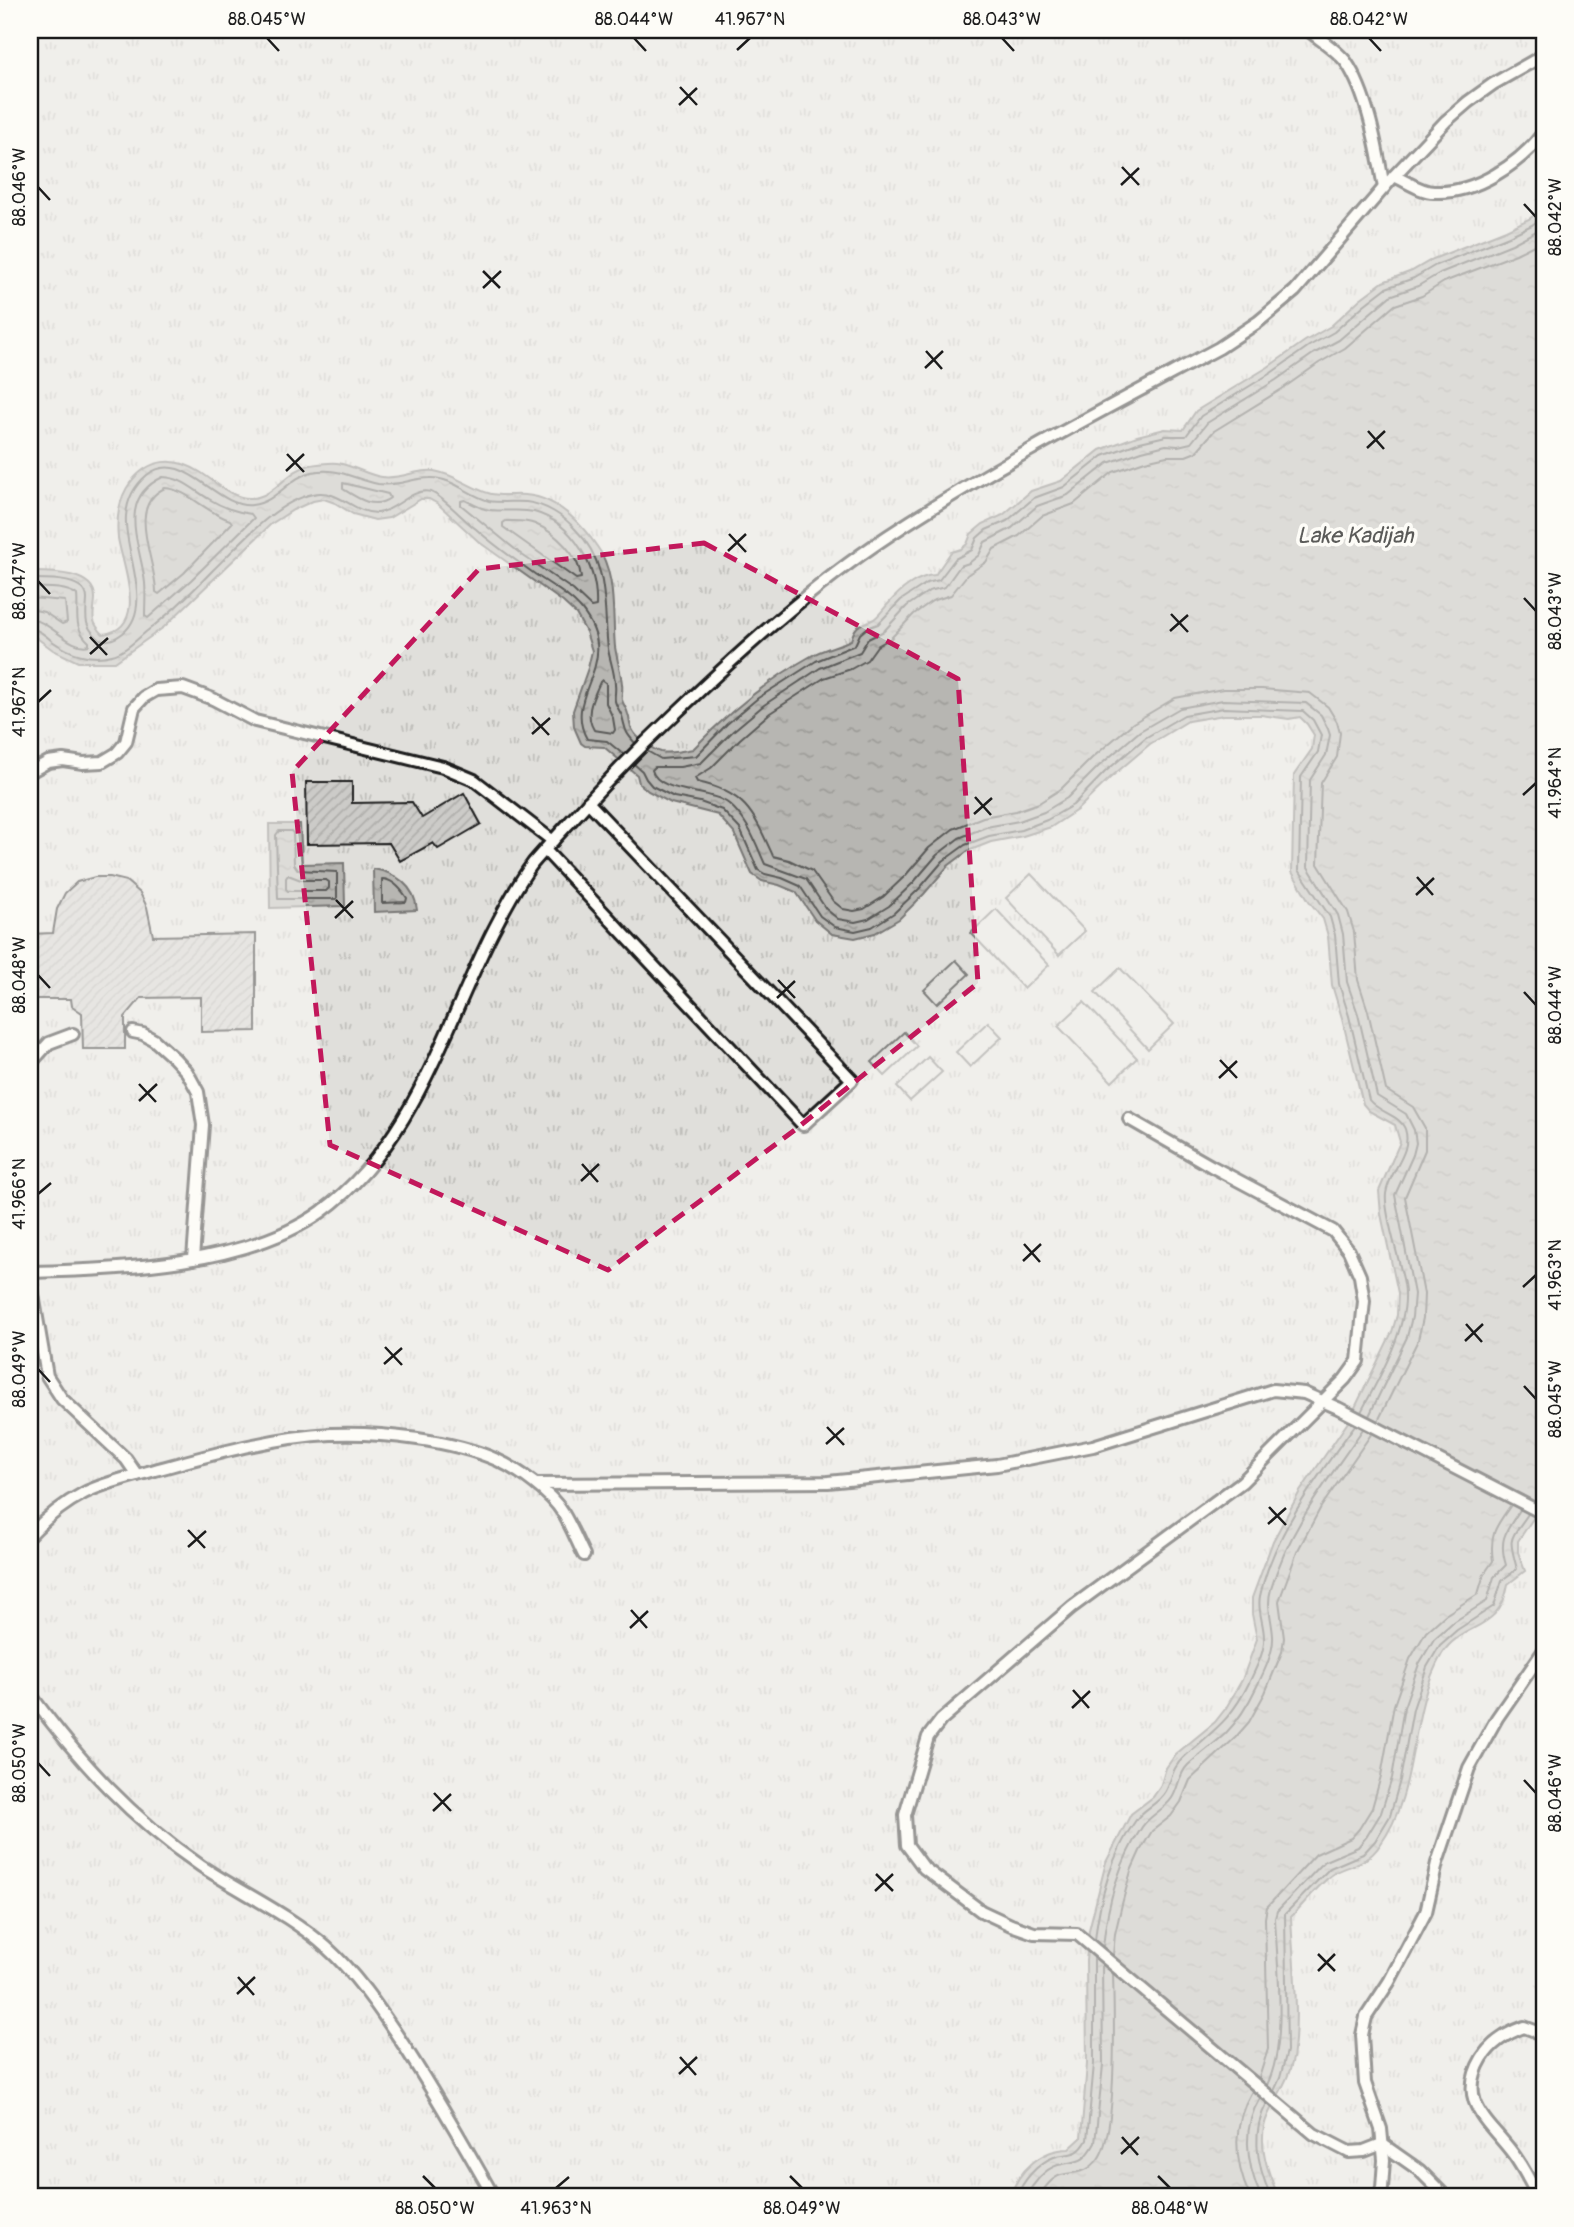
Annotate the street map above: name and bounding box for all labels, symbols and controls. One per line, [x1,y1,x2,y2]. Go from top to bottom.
text: 88.045°W [228,8,306,31]
text: 88.044°W [595,8,673,31]
text: 41.967°N [715,8,785,31]
text: 88.043°W [963,8,1041,31]
text: 88.042°W [1330,8,1408,31]
text: 88.046°W [8,148,31,226]
text: 88.042°W [1544,178,1567,256]
water label: Lake Kadijah [1297,521,1415,550]
text: 88.047°W [8,542,31,620]
text: 88.043°W [1544,572,1567,650]
text: 41.967°N [8,667,31,737]
text: 41.964°N [1544,747,1567,819]
text: 88.048°W [8,936,31,1014]
text: 88.044°W [1544,966,1567,1044]
text: 41.966°N [8,1158,31,1230]
text: 41.963°N [1544,1239,1567,1311]
text: 88.049°W [8,1330,31,1408]
text: 88.045°W [1544,1360,1567,1438]
text: 88.050°W [8,1723,31,1803]
text: 88.046°W [1544,1754,1567,1832]
text: 88.050°W [395,2197,475,2220]
text: 41.963°N [520,2197,592,2220]
text: 88.049°W [763,2197,841,2220]
text: 88.048°W [1131,2197,1209,2220]

